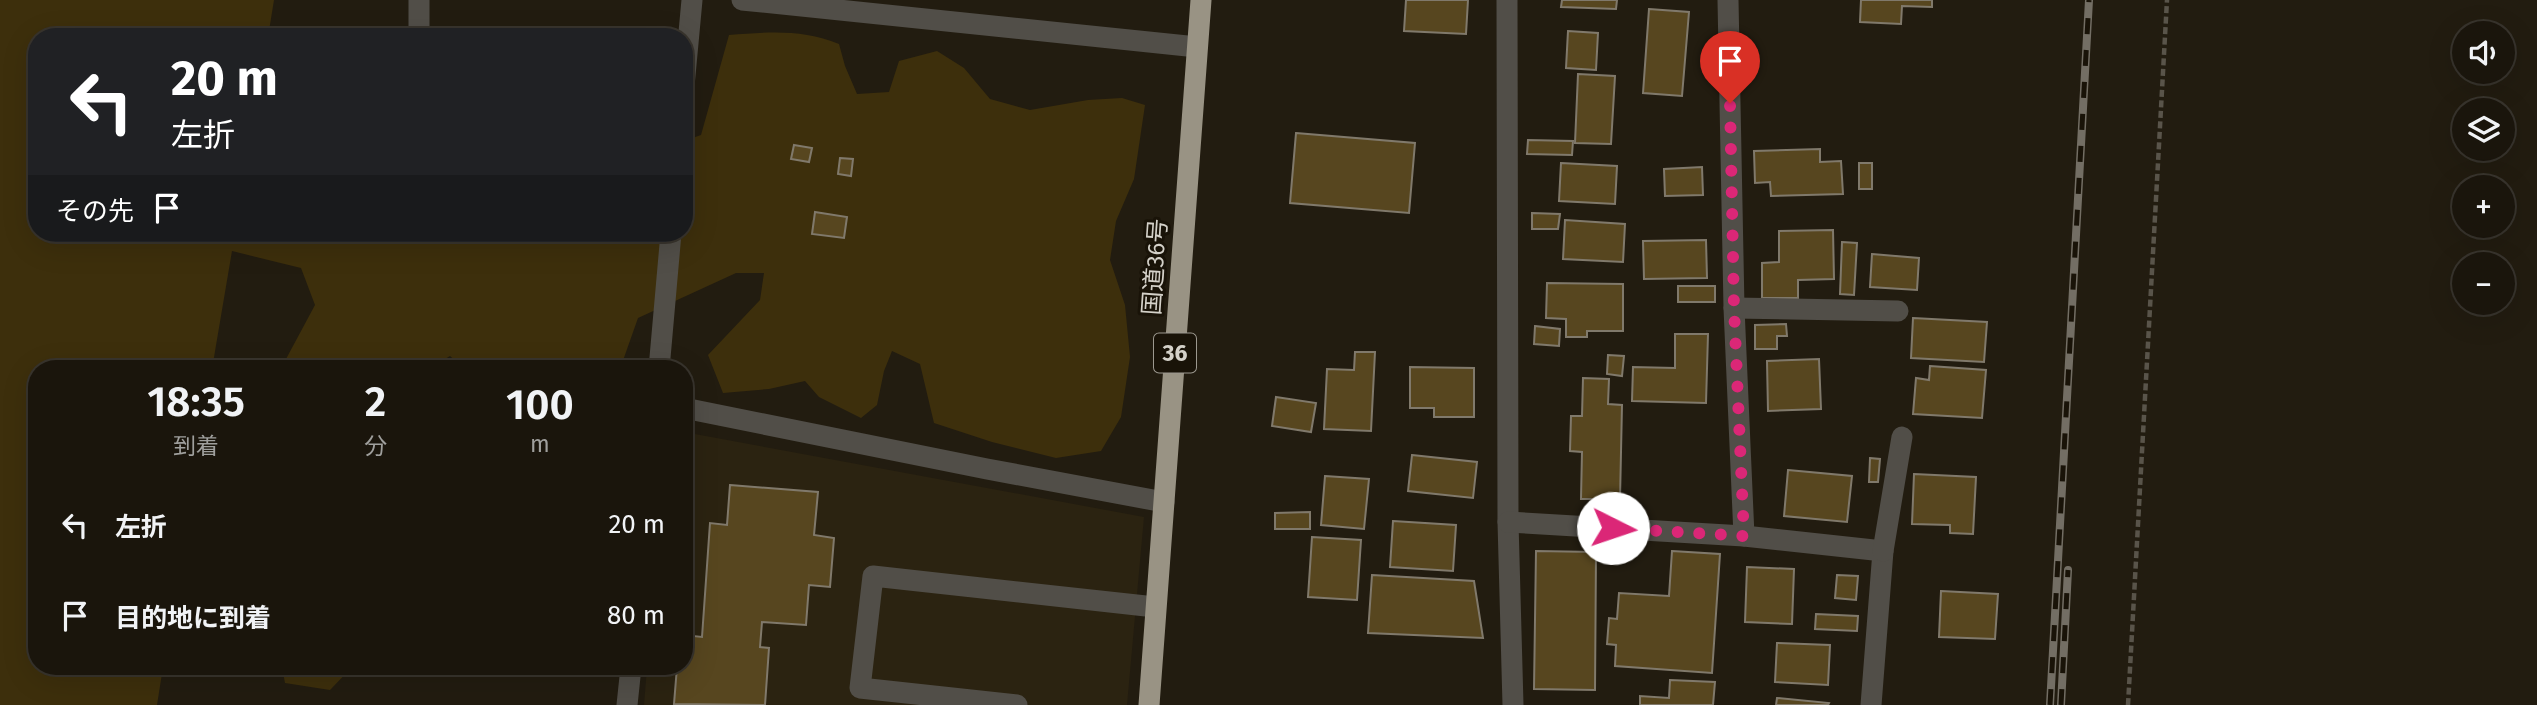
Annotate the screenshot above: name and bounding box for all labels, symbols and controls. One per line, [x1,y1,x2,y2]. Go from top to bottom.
map controls [2452,21,2515,315]
button: sound [2452,21,2515,84]
pin [1700,31,1760,103]
icon: arrive [1711,42,1749,80]
text: 20 m [171,49,278,108]
icon: left [56,56,147,147]
button: layers [2452,98,2515,161]
text: 左折 [171,116,235,154]
button: + [2452,175,2515,238]
icon: arrive [148,189,186,227]
text: その先 [56,196,134,227]
street label: 国道36号 [1138,218,1172,316]
button: − [2452,252,2515,315]
road number: 36 [1154,334,1196,372]
text: 18:35 [147,377,245,427]
text: 2 [365,377,386,427]
text: 100 [506,380,574,430]
text: m [530,430,550,458]
text: 到着 [173,432,219,460]
text: 分 [364,432,387,460]
position arrow [1576,491,1650,565]
icon: left [56,506,94,544]
text: 20 m [608,509,665,540]
text: 左折 [115,512,167,543]
icon: arrive [56,597,94,635]
text: 80 m [607,600,665,631]
text: 目的地に到着 [115,603,271,634]

